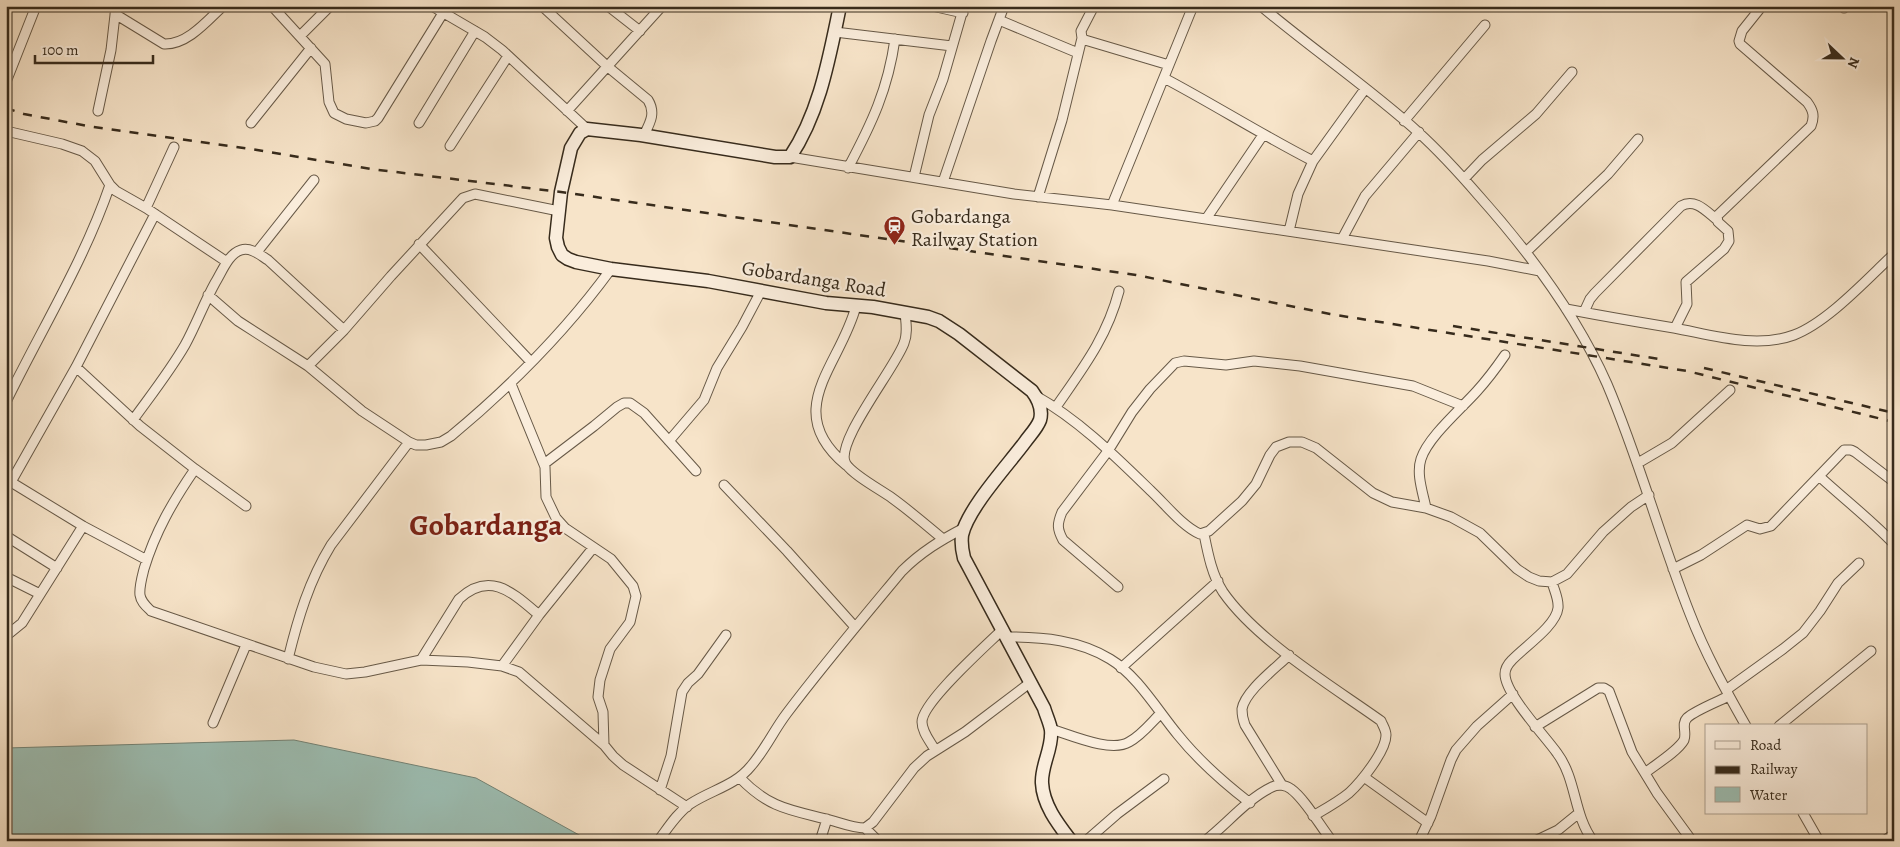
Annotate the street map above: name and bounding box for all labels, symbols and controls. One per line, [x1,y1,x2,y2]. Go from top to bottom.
scale bar [35,32,152,64]
north arrow [1818,32,1868,82]
text: 100 m [42,40,79,60]
text: N [1843,54,1864,71]
place label: Gobardanga Railway Station [911,203,1038,253]
station icon: Gobardanga Railway Station [883,215,907,246]
street label: Gobardanga Road [740,254,888,304]
district label: Gobardanga [409,505,563,545]
legend [1705,724,1868,814]
text: Road [1750,735,1782,755]
text: Railway [1750,759,1798,779]
text: Water [1749,785,1787,805]

